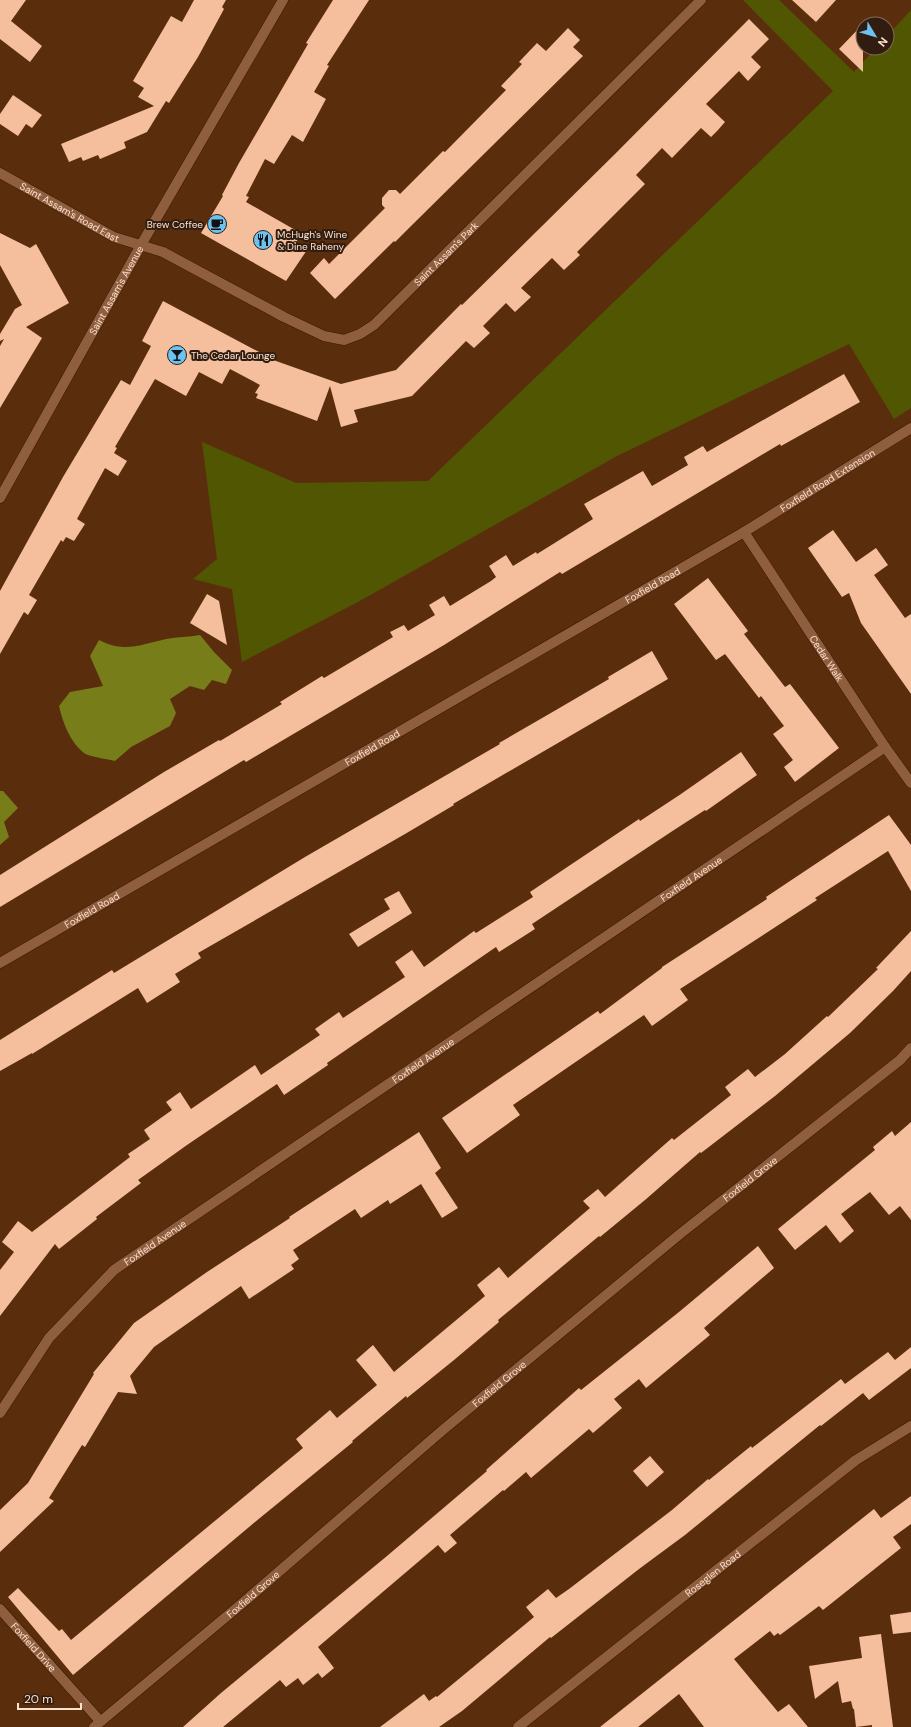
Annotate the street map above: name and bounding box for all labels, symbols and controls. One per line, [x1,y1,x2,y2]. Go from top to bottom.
north arrow [855,16,895,56]
text: N [875,35,891,50]
street label: Saint Assam's Road East [18,180,121,245]
cafe icon: Brew Coffee [206,213,228,235]
place label: Brew Coffee [147,218,203,231]
street label: Saint Assam's Park [411,219,481,289]
place label: McHugh's Wine & Dine Raheny [277,228,348,253]
restaurant icon: McHugh's Wine & Dine Raheny [252,229,274,251]
street label: Saint Assam's Avenue [86,243,146,337]
bar icon: The Cedar Lounge [166,344,188,366]
place label: The Cedar Lounge [191,349,275,362]
street label: Foxfield Road Extension [778,446,878,515]
street label: Foxfield Road [623,564,683,607]
street label: Cedar Walk [806,633,846,684]
street label: Foxfield Road [342,727,402,769]
street label: Foxfield Avenue [658,853,725,905]
street label: Foxfield Road [62,889,122,931]
street label: Foxfield Avenue [390,1035,457,1087]
street label: Foxfield Grove [720,1153,780,1205]
street label: Foxfield Avenue [122,1217,189,1268]
street label: Foxfield Grove [470,1358,529,1410]
street label: Roseglen Road [682,1548,743,1600]
street label: Foxfield Grove [224,1568,282,1621]
street label: Foxfield Drive [8,1620,59,1675]
scale bar [18,1685,81,1711]
text: 20 m [24,1691,53,1707]

